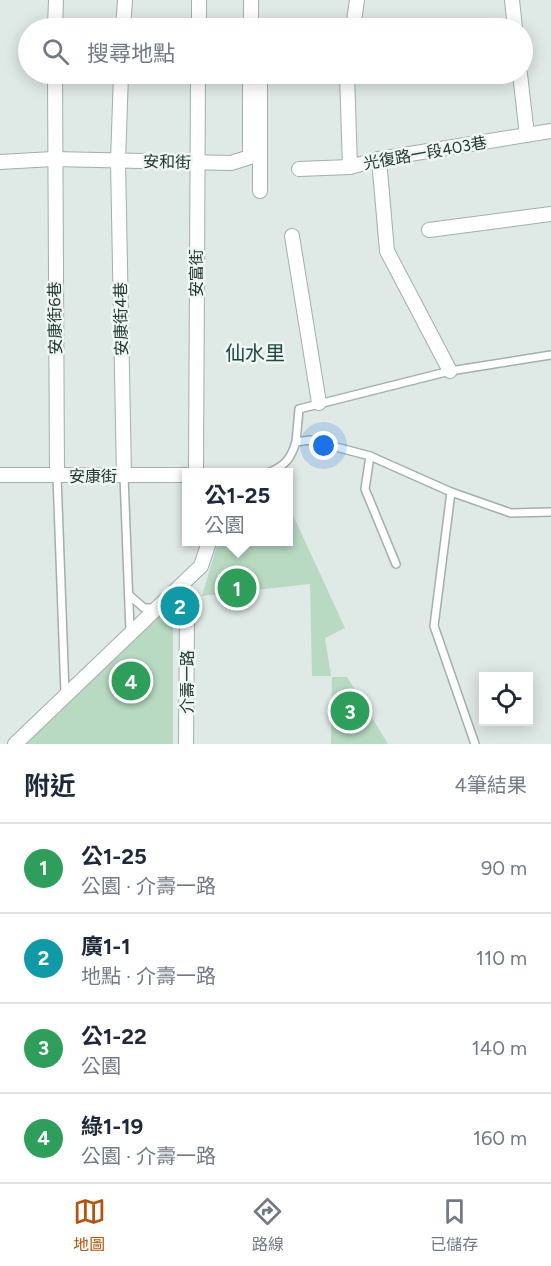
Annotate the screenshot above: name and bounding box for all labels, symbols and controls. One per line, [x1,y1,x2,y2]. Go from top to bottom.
search box [18,18,533,84]
icon: search [39,35,72,68]
text: 搜尋地點 [87,40,175,67]
street label: 光復路一段403巷 [362,133,488,173]
street label: 安和街 [143,152,191,172]
street label: 安富街 [187,249,206,297]
street label: 安康街6巷 [45,281,65,355]
street label: 安康街4巷 [111,282,131,356]
district label: 仙水里 [225,341,285,365]
your location [309,431,338,460]
street label: 安康街 [69,467,117,486]
popup [182,468,293,546]
text: 公1-25 [205,482,270,509]
text: 公園 [205,513,245,537]
pin: 1 [218,566,256,610]
pin: 2 [160,584,200,628]
street label: 介壽一路 [178,650,197,714]
pin: 4 [112,658,150,704]
map controls [479,672,533,726]
button: locate [479,672,533,726]
pin: 3 [330,688,370,734]
text: 附近 [24,770,76,802]
text: 4筆結果 [455,773,527,797]
text: 公1-25 [81,843,147,870]
text: 1 [39,856,48,880]
text: 90 m [481,856,527,880]
text: 公園 · 介壽一路 [81,874,216,898]
text: 廣1-1 [81,933,131,960]
text: 2 [38,946,49,970]
text: 110 m [476,946,527,970]
text: 地點 · 介壽一路 [81,964,216,988]
text: 公1-22 [81,1023,147,1050]
text: 3 [38,1036,49,1060]
text: 140 m [472,1036,527,1060]
text: 公園 [81,1054,121,1078]
text: 綠1-19 [81,1113,143,1140]
text: 4 [37,1126,50,1150]
text: 160 m [473,1126,527,1150]
text: 公園 · 介壽一路 [81,1144,216,1168]
tab: 地圖 [73,1195,106,1255]
tab: 路線 [251,1195,284,1255]
tab: 已儲存 [430,1195,478,1255]

